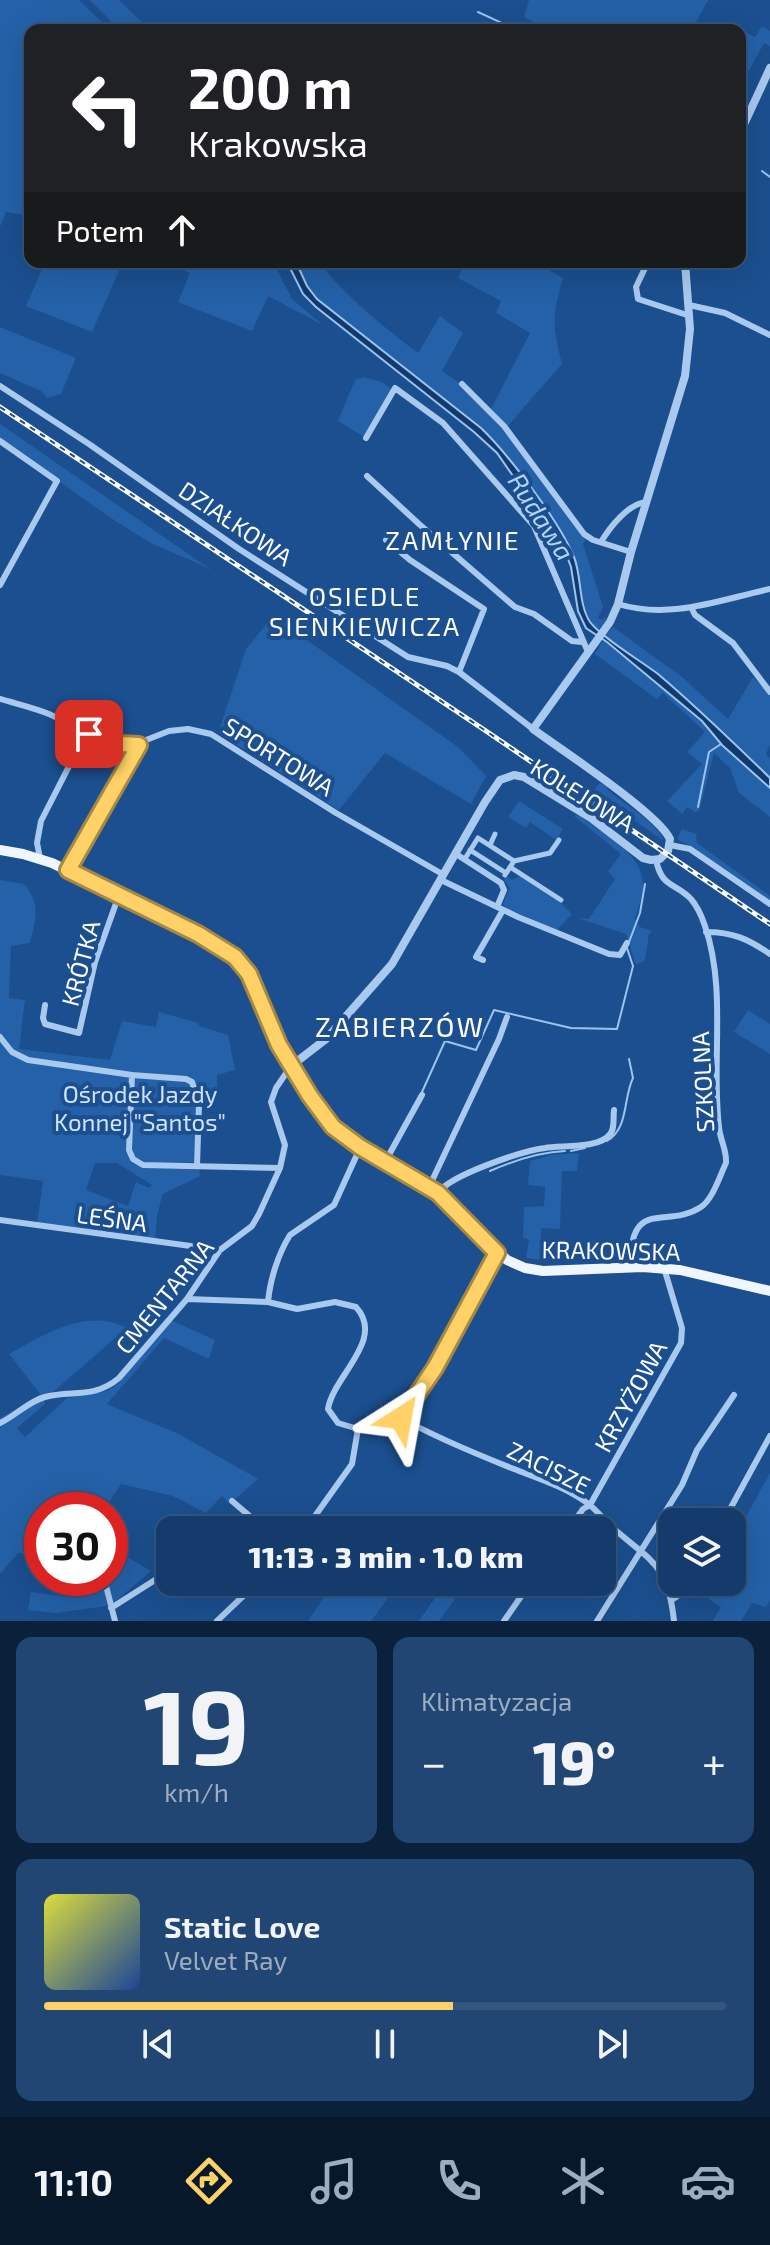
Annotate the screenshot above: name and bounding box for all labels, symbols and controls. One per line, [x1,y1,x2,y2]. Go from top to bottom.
text: 200 m [188,53,353,120]
icon: left [56,56,160,160]
text: Krakowska [188,121,368,164]
icon: ahead [160,208,204,252]
text: Potem [56,212,144,248]
water label: Rudawa [502,467,582,565]
street label: DZIAŁKOWA [174,475,298,571]
district label: ZAMŁYNIE [385,524,521,555]
district label: OSIEDLE SIENKIEWICZA [269,580,461,641]
pin [55,700,123,768]
street label: SPORTOWA [218,711,340,801]
icon: arrive [67,712,111,756]
street label: KOLEJOWA [526,752,640,838]
street label: KRÓTKA [55,917,105,1009]
district label: ZABIERZÓW [315,1009,485,1043]
street label: SZKOLNA [685,1031,719,1133]
park label: Ośrodek Jazdy Konnej "Santos" [54,1079,226,1136]
street label: LEŚNA [75,1199,149,1237]
street label: CMENTARNA [109,1233,219,1359]
street label: KRAKOWSKA [541,1234,681,1266]
street label: KRZYŻOWA [588,1335,673,1457]
position arrow [359,1376,443,1460]
street label: ZACISZE [503,1434,595,1500]
speed limit sign: 30 [24,1492,128,1596]
map controls [658,1508,746,1596]
button: layers [658,1508,746,1596]
text: 11:13 · 3 min · 1.0 km [249,1538,523,1574]
text: 19 [143,1661,250,1786]
text: Klimatyzacja [421,1685,572,1716]
text: 19° [533,1725,616,1797]
text: − [421,1735,447,1788]
text: + [702,1735,726,1788]
text: km/h [164,1776,229,1807]
text: Static Love [164,1908,320,1944]
text: Velvet Ray [164,1944,287,1975]
icon: previous [136,2022,180,2066]
icon: pause [363,2022,407,2066]
icon: next [590,2022,634,2066]
icon: directions [181,2153,237,2209]
icon: music [306,2153,362,2209]
icon: phone [431,2153,487,2209]
icon: climate [555,2153,611,2209]
icon: car [680,2153,736,2209]
text: 11:10 [34,2160,113,2203]

